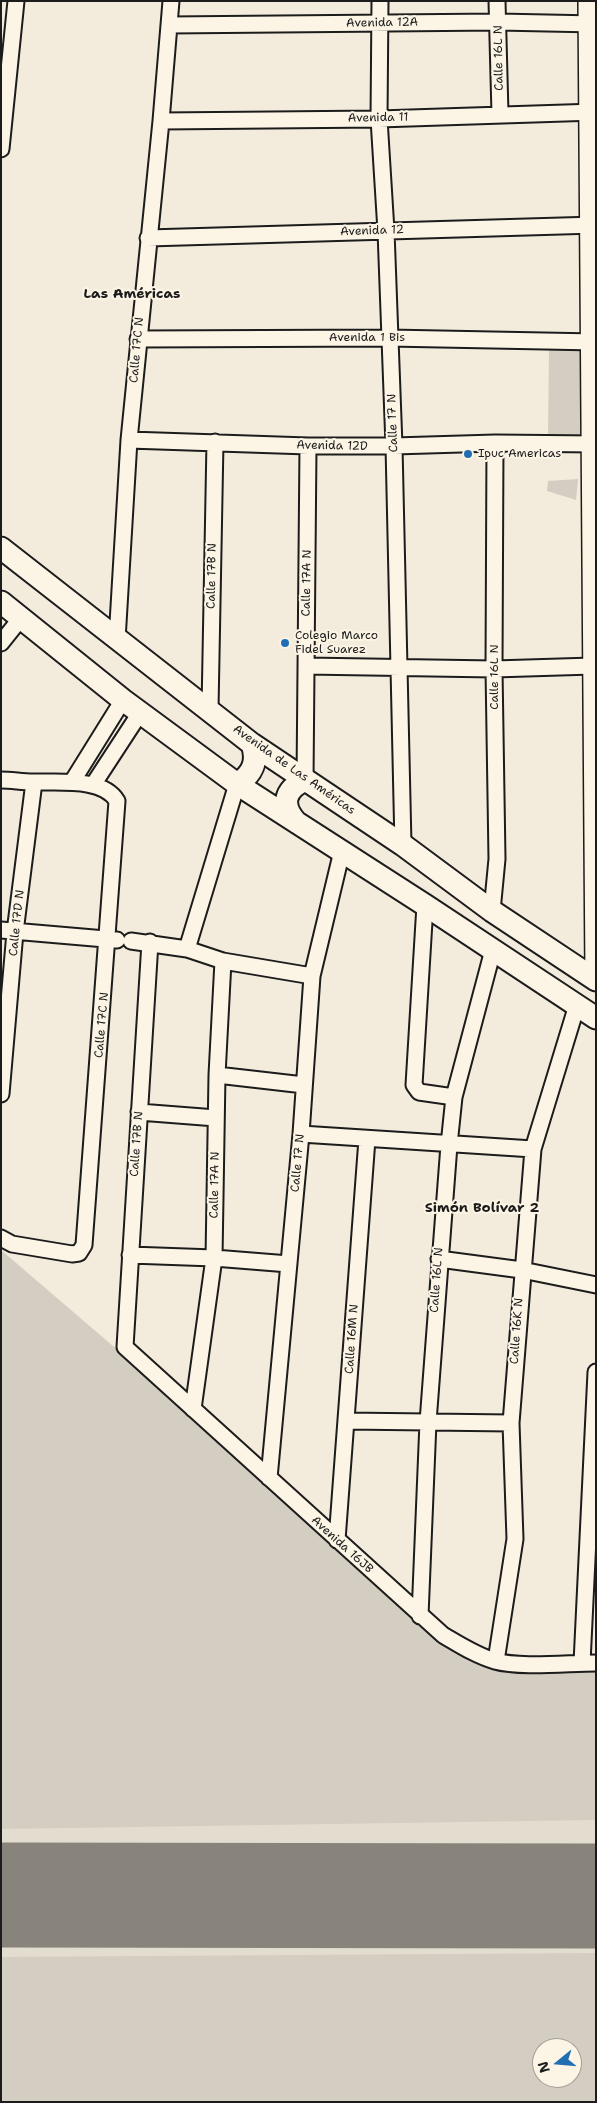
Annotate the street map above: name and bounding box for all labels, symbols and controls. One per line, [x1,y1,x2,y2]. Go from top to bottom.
street label: Avenida 12A [346,15,418,31]
street label: Calle 16L N [491,25,507,91]
street label: Avenida 11 [348,110,408,126]
street label: Avenida 12 [340,223,404,239]
district label: Las Américas [84,286,180,302]
street label: Calle 17C N [127,316,147,384]
street label: Avenida 1 Bis [329,331,405,345]
street label: Calle 17 N [385,393,401,453]
street label: Avenida 12D [296,438,368,454]
place label: Ipuc Americas [478,447,561,461]
marker: Ipuc Americas [462,448,474,460]
street label: Calle 17B N [204,543,220,609]
street label: Calle 17A N [299,549,315,617]
place label: Colegio Marco Fidel Suarez [295,629,378,657]
marker: Colegio Marco Fidel Suarez [279,637,291,649]
street label: Calle 16L N [488,644,502,710]
street label: Avenida de Las Américas [230,722,358,818]
street label: Calle 17D N [6,889,28,957]
street label: Calle 17C N [92,991,112,1059]
street label: Calle 17B N [128,1111,146,1177]
street label: Calle 17 N [288,1133,308,1193]
street label: Calle 17A N [207,1151,223,1219]
district label: Simón Bolívar 2 [425,1200,539,1216]
street label: Calle 16L N [428,1247,446,1313]
street label: Calle 16K N [507,1297,527,1365]
street label: Calle 16M N [342,1304,362,1374]
street label: Avenida 16JB [308,1513,376,1577]
north arrow [532,2038,582,2088]
text: N [533,2059,554,2075]

